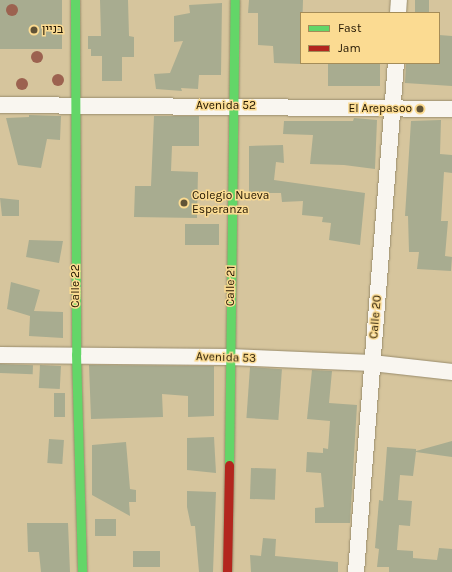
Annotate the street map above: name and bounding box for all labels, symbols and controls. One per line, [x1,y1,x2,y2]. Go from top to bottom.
legend [300,12,440,64]
text: Fast [338,21,361,35]
place label: בניין [42,23,63,37]
marker: בניין [29,25,39,35]
text: Jam [338,41,361,55]
street label: Avenida 52 [196,99,256,113]
place label: El Arepasoo [349,102,412,116]
marker: El Arepasoo [415,104,425,114]
place label: Colegio Nueva Esperanza [192,189,269,217]
marker: Colegio Nueva Esperanza [179,198,189,208]
street label: Calle 22 [69,264,83,308]
street label: Calle 21 [223,266,239,306]
street label: Calle 20 [367,295,385,339]
street label: Avenida 53 [196,350,256,366]

